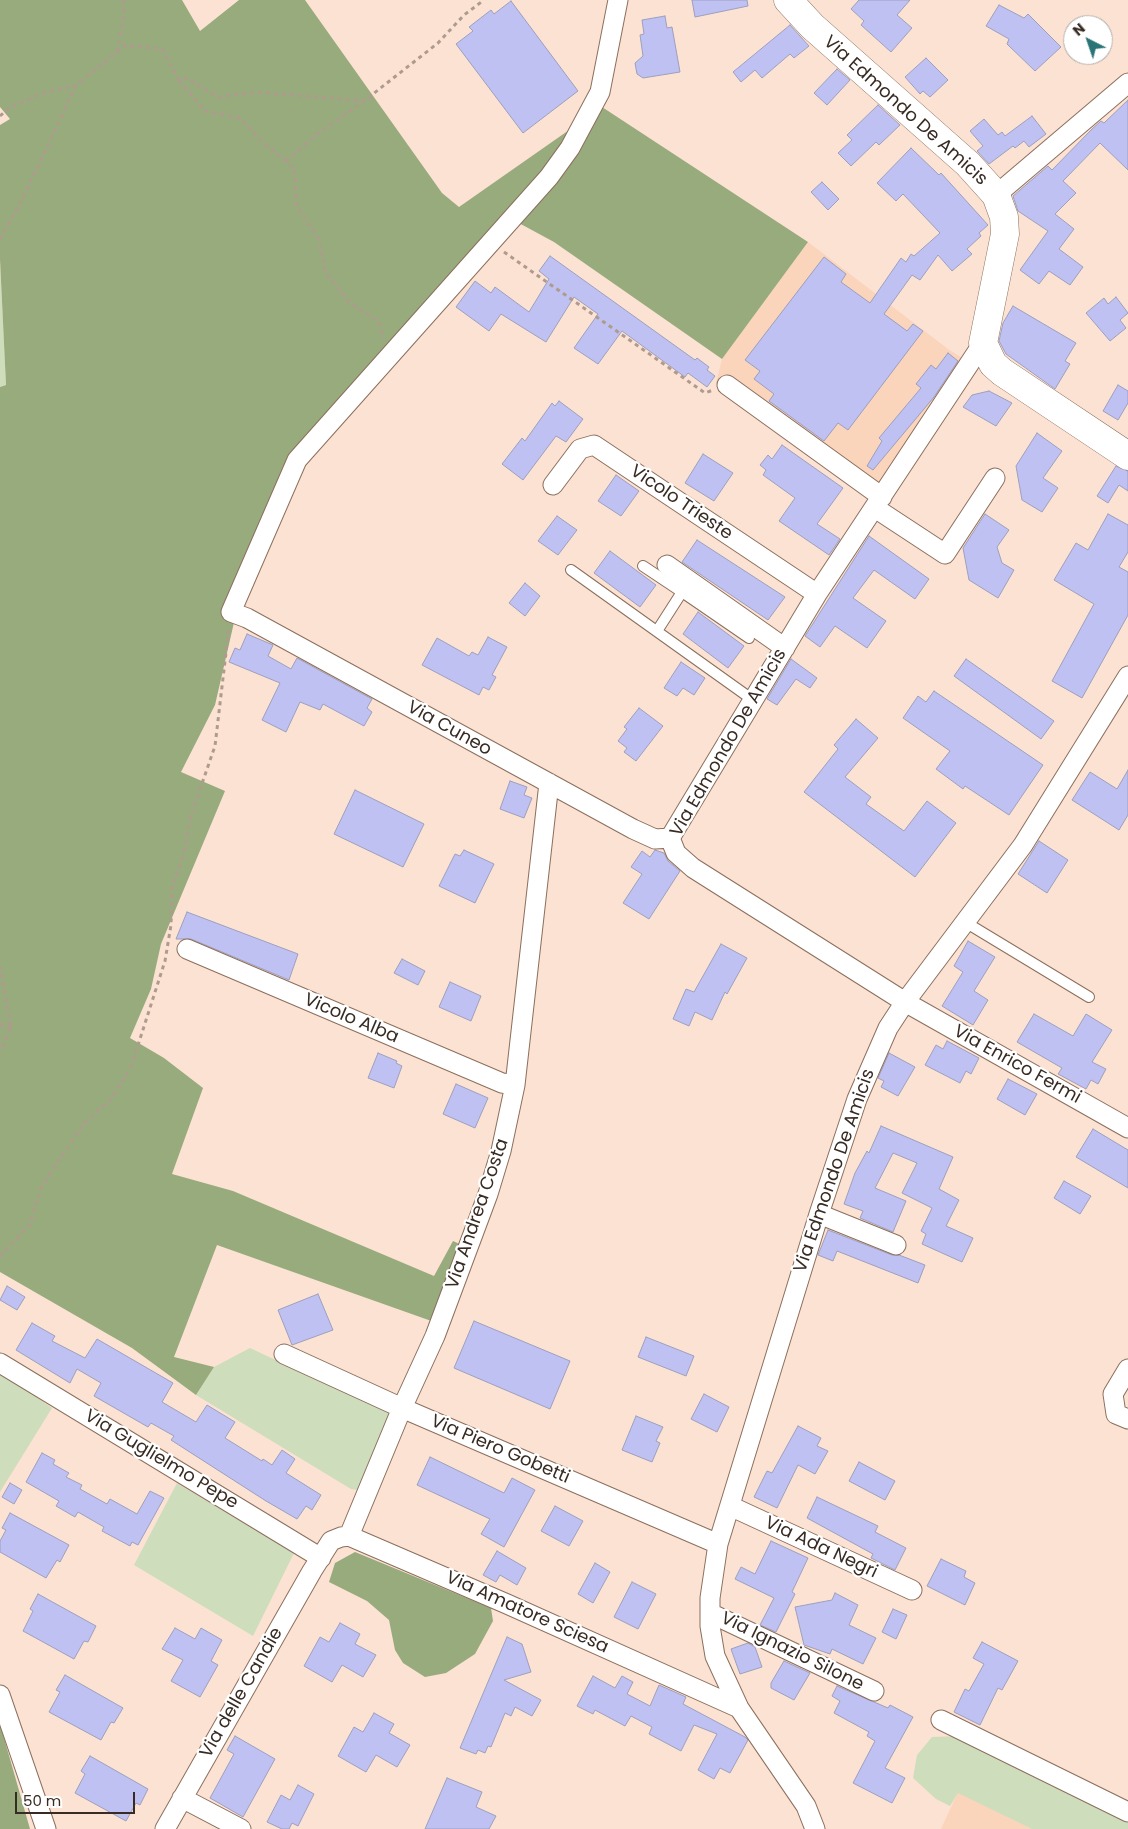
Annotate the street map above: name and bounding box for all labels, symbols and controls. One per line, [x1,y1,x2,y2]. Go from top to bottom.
north arrow [1063,15,1113,65]
text: N [1068,18,1089,40]
street label: Via Edmondo De Amicis [818,32,992,190]
street label: Vicolo Trieste [626,461,736,545]
street label: Via Edmondo De Amicis [666,645,792,841]
street label: Via Cuneo [403,697,495,761]
street label: Vicolo Alba [300,989,402,1049]
street label: Via Enrico Fermi [949,1021,1085,1109]
street label: Via Edmondo De Amicis [790,1067,880,1275]
street label: Via Andrea Costa [442,1136,514,1292]
street label: Via Guglielmo Pepe [80,1406,242,1514]
street label: Via Piero Gobetti [427,1411,573,1489]
street label: Via Ada Negri [761,1512,881,1584]
street label: Via Amatore Sciesa [442,1567,612,1659]
street label: Via Ignazio Silone [717,1608,867,1696]
street label: Via delle Candie [196,1624,288,1762]
scale bar [18,1782,138,1814]
text: 50 m [23,1790,61,1811]

